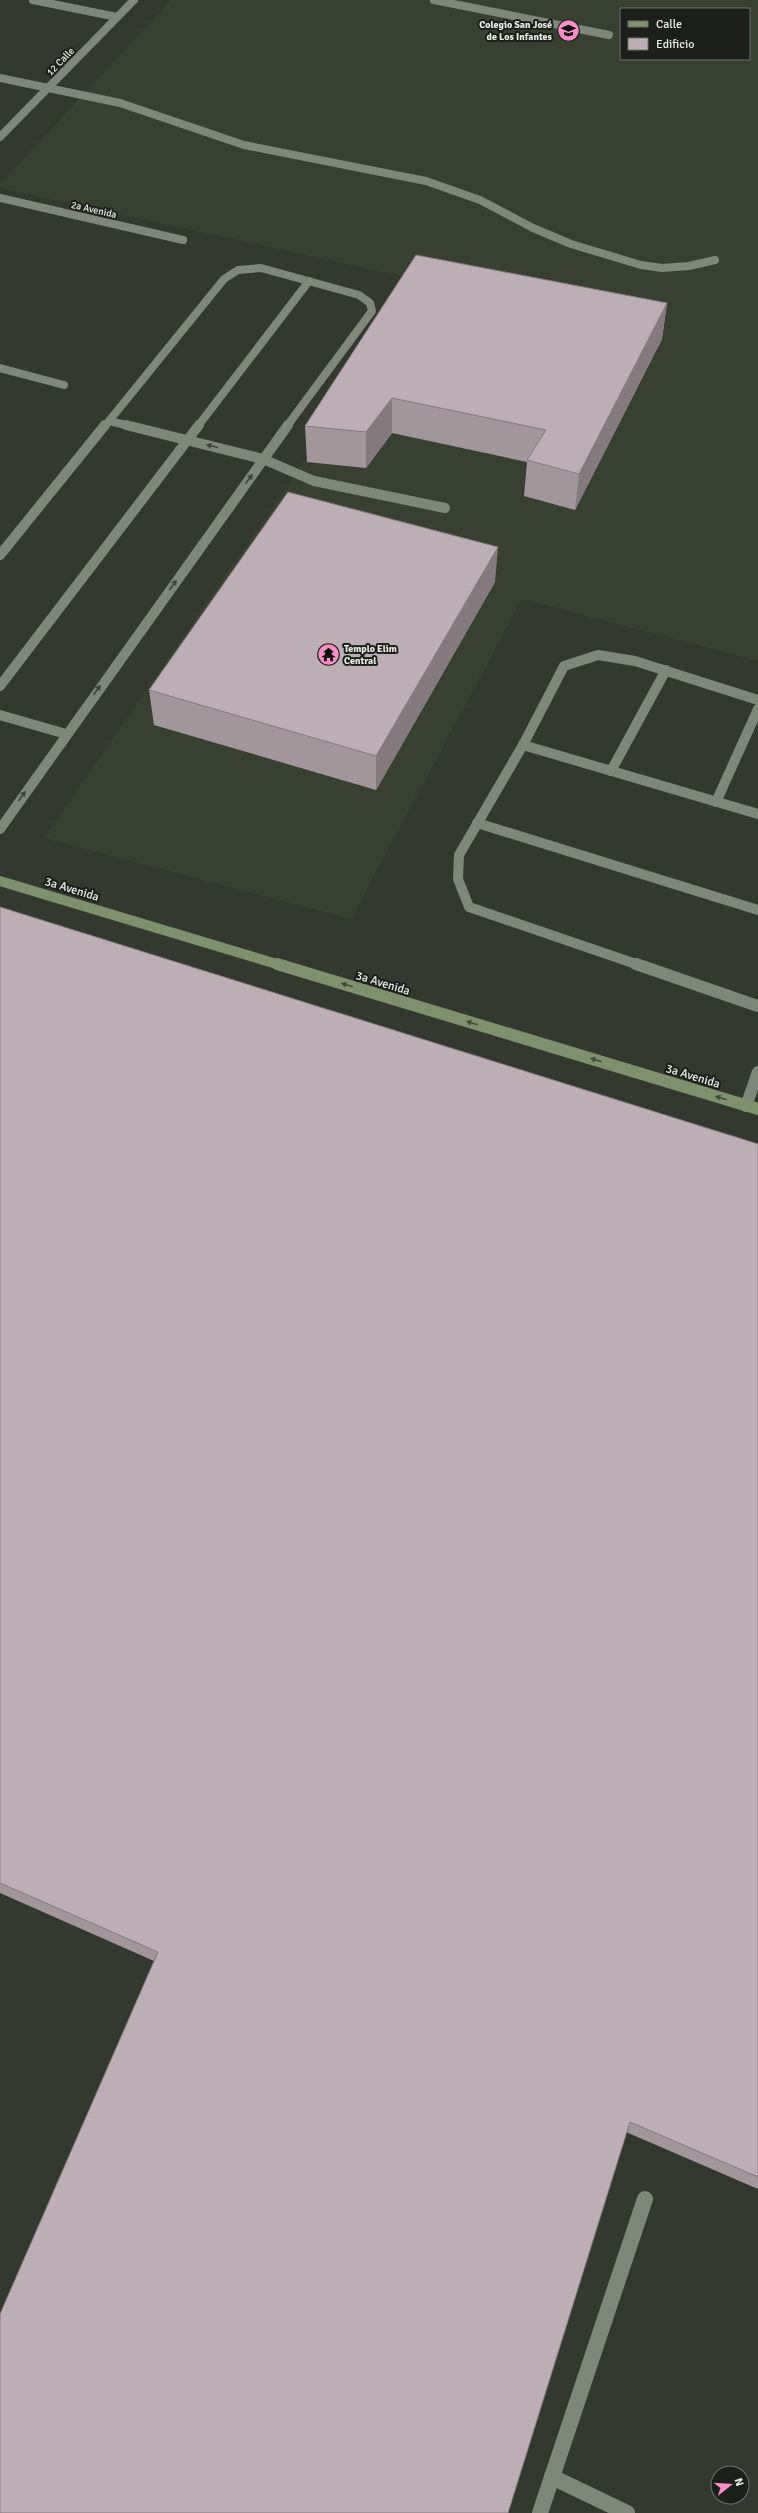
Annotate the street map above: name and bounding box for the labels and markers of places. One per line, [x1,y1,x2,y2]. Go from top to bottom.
school or university icon: Colegio San José de Los Infantes [555,17,581,43]
place label: Colegio San José de Los Infantes [479,19,553,43]
temple icon: Templo Elim Central [316,641,342,667]
place label: Templo Elim Central [344,643,397,667]

